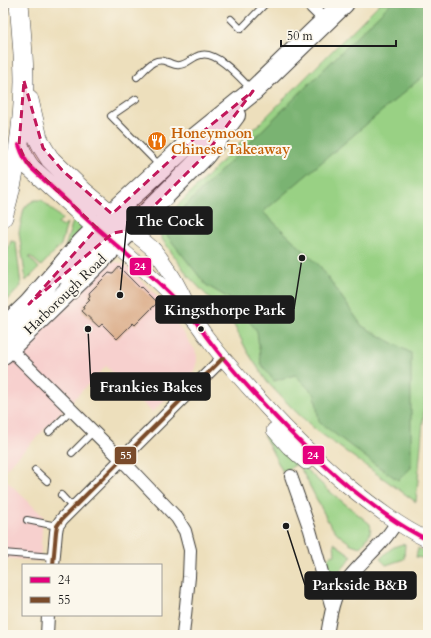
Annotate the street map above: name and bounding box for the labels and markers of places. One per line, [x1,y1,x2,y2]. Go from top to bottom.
place label: Honeymoon Chinese Takeaway [171,124,290,159]
restaurant icon: Honeymoon Chinese Takeaway [146,130,168,152]
callout: The Cock [127,207,212,234]
callout: Kingsthorpe Park [156,296,294,323]
unlabelled marker [196,324,206,334]
callout: Frankies Bakes [91,373,210,400]
callout: Parkside B&B [305,572,416,599]

